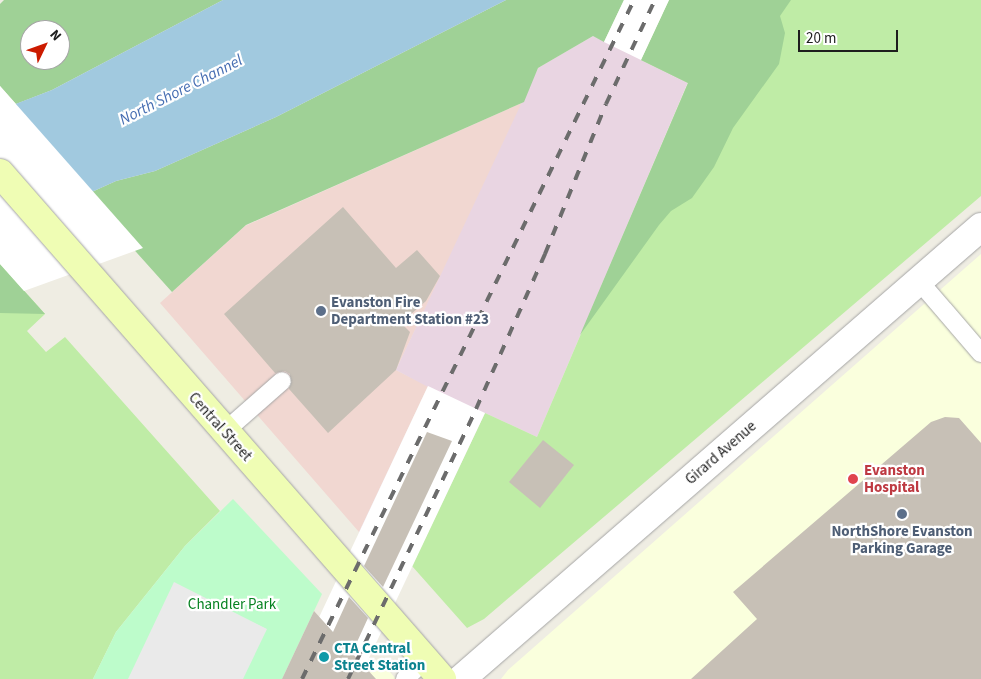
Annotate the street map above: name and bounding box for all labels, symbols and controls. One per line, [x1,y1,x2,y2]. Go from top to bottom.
north arrow [20,20,70,70]
scale bar [801,20,901,52]
text: N [45,25,66,46]
text: 20 m [806,28,836,49]
water label: North Shore Channel [116,51,246,129]
place label: Evanston Fire Department Station #23 [331,293,489,328]
marker: Evanston Fire Department Station #23 [315,305,327,317]
street label: Central Street [185,389,255,465]
street label: Girard Avenue [682,417,760,489]
place label: Evanston Hospital [864,461,925,496]
marker: Evanston Hospital [846,472,860,486]
marker: NorthShore Evanston Parking Garage [896,508,908,520]
place label: NorthShore Evanston Parking Garage [831,522,973,557]
park label: Chandler Park [188,596,276,614]
place label: CTA Central Street Station [334,639,425,674]
marker: CTA Central Street Station [318,651,330,663]

